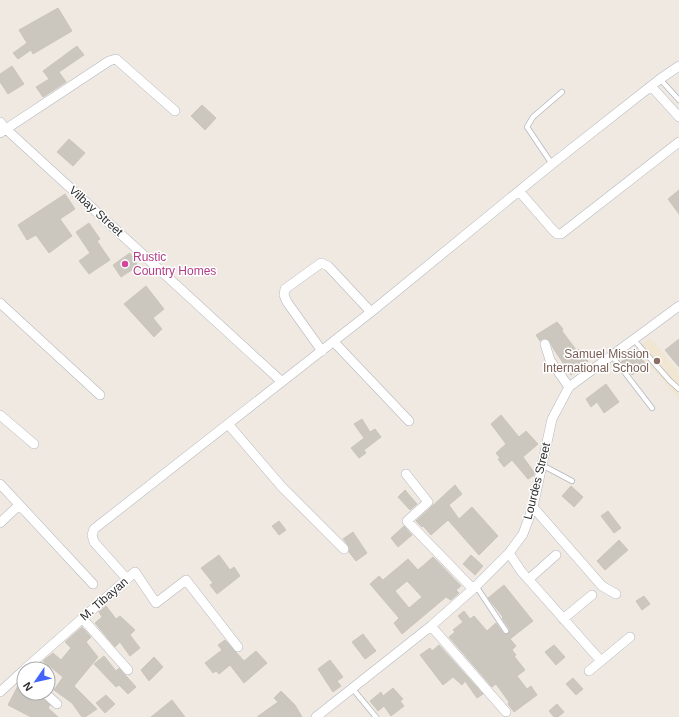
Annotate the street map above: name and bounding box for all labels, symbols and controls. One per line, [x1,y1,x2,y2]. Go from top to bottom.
street label: Vilbay Street [66,183,126,239]
place label: Rustic Country Homes [133,250,216,278]
marker: Rustic Country Homes [120,259,130,269]
place label: Samuel Mission International School [543,347,649,375]
marker: Samuel Mission International School [652,356,662,366]
street label: Lourdes Street [521,440,553,521]
street label: M. Tibayan [77,574,131,624]
north arrow [16,661,56,701]
text: N [20,680,35,693]

